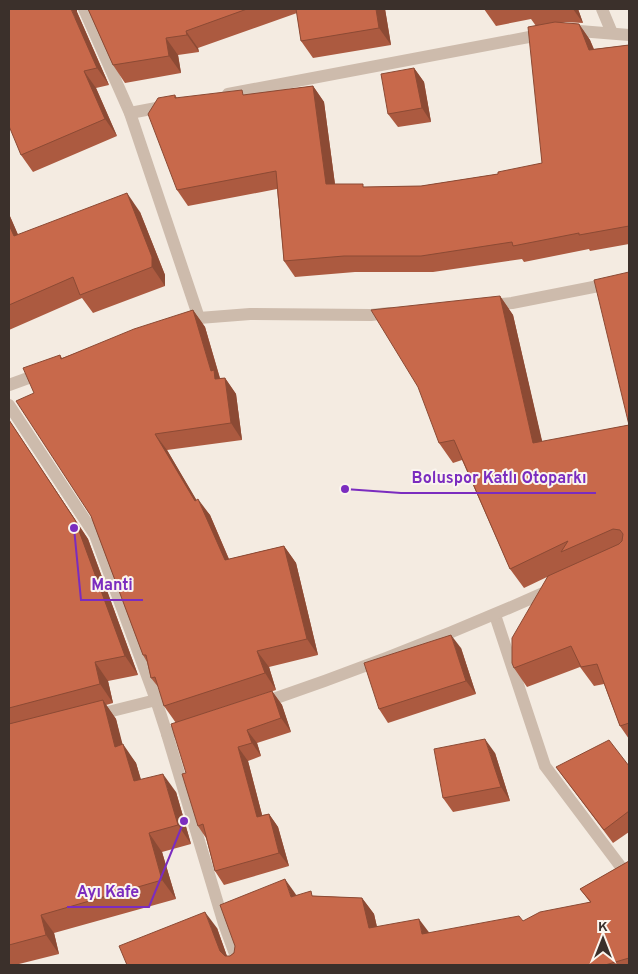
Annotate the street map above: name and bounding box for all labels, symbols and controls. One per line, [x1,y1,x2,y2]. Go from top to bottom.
callout: Boluspor Katlı Otoparkı [401,462,596,493]
text: Boluspor Katlı Otoparkı [412,469,586,489]
callout: Manti [81,569,143,600]
text: Manti [91,576,133,596]
callout: Ayı Kafe [67,876,149,907]
text: Ayı Kafe [77,883,139,903]
north arrow [578,914,628,964]
text: K [598,919,608,936]

